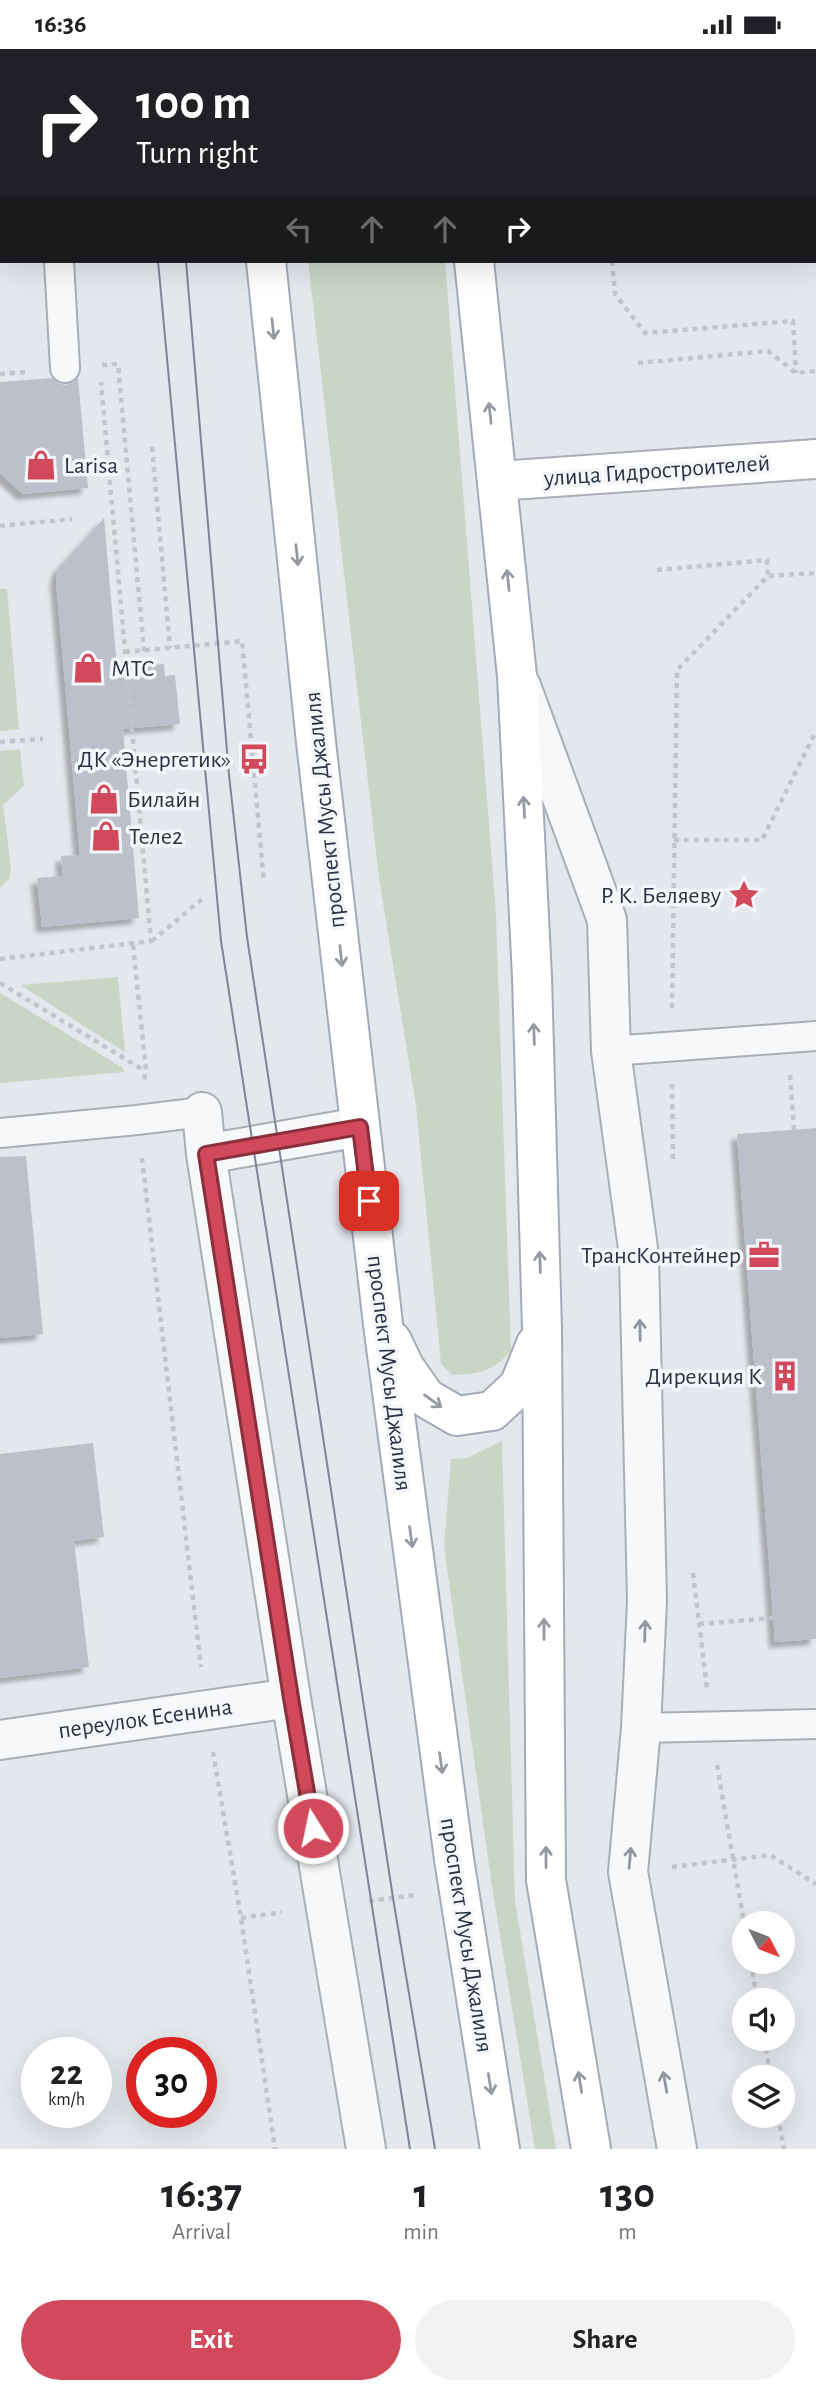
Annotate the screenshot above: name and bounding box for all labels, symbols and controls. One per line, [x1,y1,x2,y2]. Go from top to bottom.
text: 16:36 [35,11,87,37]
icon: right [21,77,112,168]
text: 100 m [136,79,252,128]
text: Turn right [136,137,258,169]
icon: left [280,210,318,248]
icon: ahead [353,210,391,248]
icon: ahead [426,210,464,248]
icon: right [499,210,537,248]
one-way arrow [267,317,280,339]
one-way arrow [484,403,497,425]
shop icon: Larisa [24,448,58,482]
street label: улица Гидростроителей [542,451,771,491]
place label: Larisa [64,454,118,478]
one-way arrow [291,543,304,566]
one-way arrow [501,569,514,592]
shop icon: МТС [71,651,105,685]
place label: МТС [111,657,155,681]
street label: проспект Мусы Джалиля [301,690,349,929]
bus stop icon: ДК «Энергетик» [237,742,271,776]
place label: ДК «Энергетик» [78,748,231,772]
shop icon: Билайн [87,782,121,816]
place label: Билайн [127,788,200,812]
one-way arrow [517,796,530,819]
shop icon: Теле2 [89,819,123,853]
place label: Теле2 [129,825,183,849]
place icon: Р. К. Беляеву [727,878,761,912]
place label: Р. К. Беляеву [600,884,722,908]
one-way arrow [334,944,347,967]
one-way arrow [527,1023,540,1046]
pin [339,1171,399,1231]
icon: arrive [350,1182,388,1220]
office icon: ТрансКонтейнер [747,1238,781,1272]
place label: ТрансКонтейнер [581,1244,741,1268]
one-way arrow [533,1250,547,1273]
street label: проспект Мусы Джалиля [363,1254,415,1493]
one-way arrow [634,1319,647,1342]
building icon: Дирекция К [768,1359,802,1393]
place label: Дирекция К [645,1365,762,1389]
one-way arrow [423,1393,442,1408]
one-way arrow [405,1525,418,1548]
one-way arrow [537,1618,551,1641]
one-way arrow [639,1619,652,1642]
street label: переулок Есенина [57,1695,234,1743]
one-way arrow [435,1751,448,1774]
position arrow [276,1791,350,1865]
street label: проспект Мусы Джалиля [436,1816,496,2054]
one-way arrow [539,1846,553,1869]
one-way arrow [624,1847,637,1869]
north arrow [732,1911,794,1974]
map controls [732,1911,795,2128]
button: sound [732,1988,795,2051]
speed limit sign: 30 [126,2037,217,2128]
text: 22 [50,2056,83,2091]
button: layers [732,2065,795,2128]
one-way arrow [573,2071,586,2094]
one-way arrow [658,2071,671,2094]
one-way arrow [484,2073,497,2095]
text: km/h [48,2091,85,2109]
text: 16:37 [161,2173,242,2215]
text: 1 [414,2173,429,2215]
text: 130 [600,2173,655,2215]
text: Arrival [172,2221,231,2244]
text: min [403,2221,439,2244]
text: m [618,2221,637,2244]
button: Exit [21,2300,401,2380]
button: Share [415,2300,795,2380]

